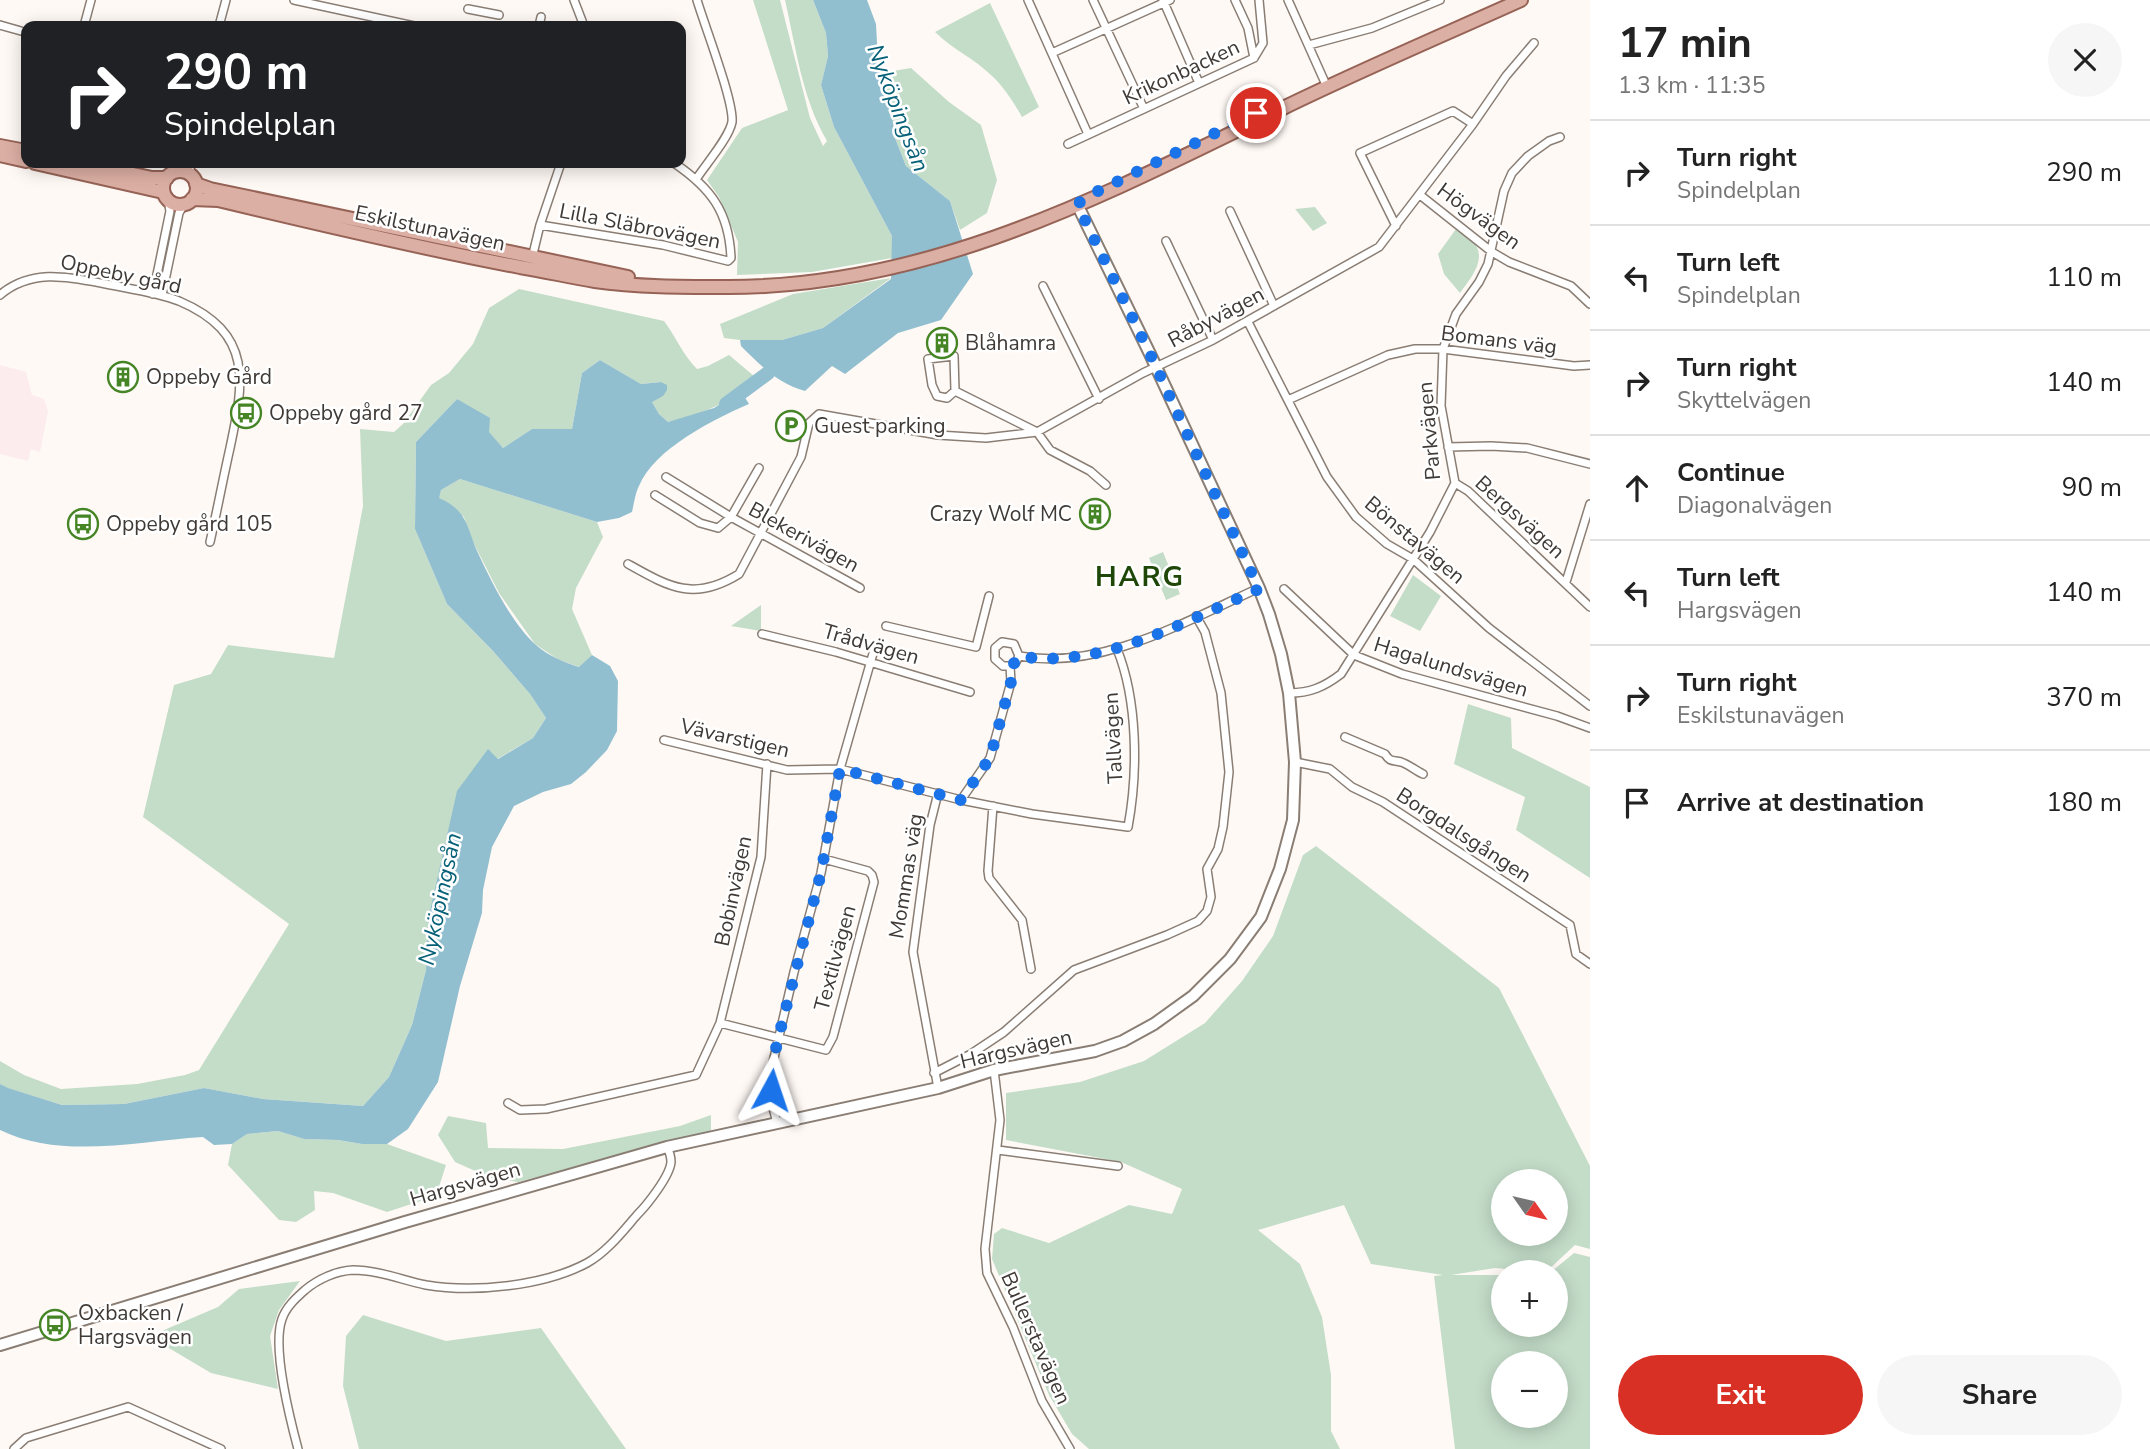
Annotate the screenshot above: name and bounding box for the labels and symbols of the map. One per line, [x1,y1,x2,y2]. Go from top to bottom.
street label: Krikonbacken [1118,33,1244,111]
water label: Nyköpingsån [859,40,937,176]
pin [1226,83,1286,143]
street label: Högvägen [1431,176,1527,256]
street label: Lilla Släbrovägen [557,197,723,255]
street label: Eskilstunavägen [352,198,508,258]
street label: Oppeby gård [58,248,184,300]
street label: Råbyvägen [1163,280,1269,354]
street label: Bomans väg [1440,319,1558,361]
building icon: Blåhamra [925,326,959,360]
place label: Blåhamra [965,329,1056,357]
building icon: Oppeby Gård [106,360,140,394]
place label: Oppeby Gård [146,363,272,391]
street label: Parkvägen [1411,381,1447,481]
bus stop icon: Oppeby gård 27 [229,396,263,430]
place label: Oppeby gård 27 [269,399,423,427]
parking icon: Guest parking [774,409,808,443]
place label: Guest parking [814,412,945,440]
street label: Bergsvägen [1469,469,1571,565]
street label: Bönstavägen [1359,490,1471,590]
street label: Blekerivägen [744,495,864,579]
building icon: Crazy Wolf MC [1078,497,1112,531]
place label: Crazy Wolf MC [929,500,1072,528]
bus stop icon: Oppeby gård 105 [66,507,100,541]
place label: Oppeby gård 105 [106,510,272,538]
district label: HARG [1095,558,1185,596]
street label: Trådvägen [820,617,922,671]
street label: Hagalundsvägen [1371,630,1531,704]
street label: Tallvägen [1097,692,1129,784]
street label: Vävarstigen [677,712,792,764]
street label: Borgdalsgången [1391,781,1537,889]
street label: Mommas väg [882,811,930,941]
water label: Nyköpingsån [411,830,469,968]
street label: Bobinvägen [708,833,758,949]
street label: Textilvägen [807,902,863,1014]
street label: Hargsvägen [957,1023,1075,1075]
position arrow [734,1053,808,1127]
street label: Hargsvägen [406,1155,524,1213]
north arrow [1491,1169,1568,1246]
street label: Bullerstavägen [994,1267,1078,1409]
place label: Oxbacken / Hargsvägen [78,1299,192,1351]
bus stop icon: Oxbacken / Hargsvägen [38,1308,72,1342]

